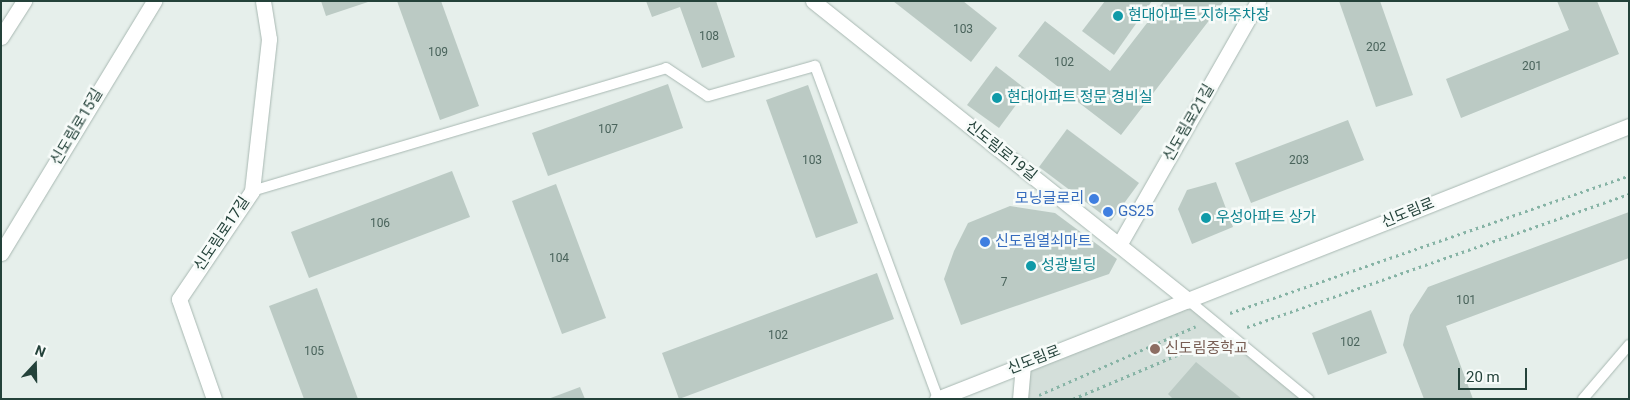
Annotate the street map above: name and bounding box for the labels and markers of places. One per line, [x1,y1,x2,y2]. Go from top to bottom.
place label: 현대아파트 지하주차장 [1128,7,1270,25]
marker: 현대아파트 지하주차장 [1112,10,1124,22]
place label: 현대아파트 정문 경비실 [1007,89,1152,107]
marker: 현대아파트 정문 경비실 [991,92,1003,104]
place label: 모닝글로리 [1015,190,1084,208]
marker: 모닝글로리 [1088,193,1100,205]
place label: GS25 [1118,203,1154,221]
marker: GS25 [1102,206,1114,218]
place label: 우성아파트 상가 [1216,209,1316,227]
marker: 우성아파트 상가 [1200,212,1212,224]
place label: 신도림열쇠마트 [995,233,1092,251]
marker: 신도림열쇠마트 [979,236,991,248]
place label: 성광빌딩 [1041,257,1096,275]
marker: 성광빌딩 [1025,260,1037,272]
place label: 신도림중학교 [1165,340,1248,358]
marker: 신도림중학교 [1149,343,1161,355]

